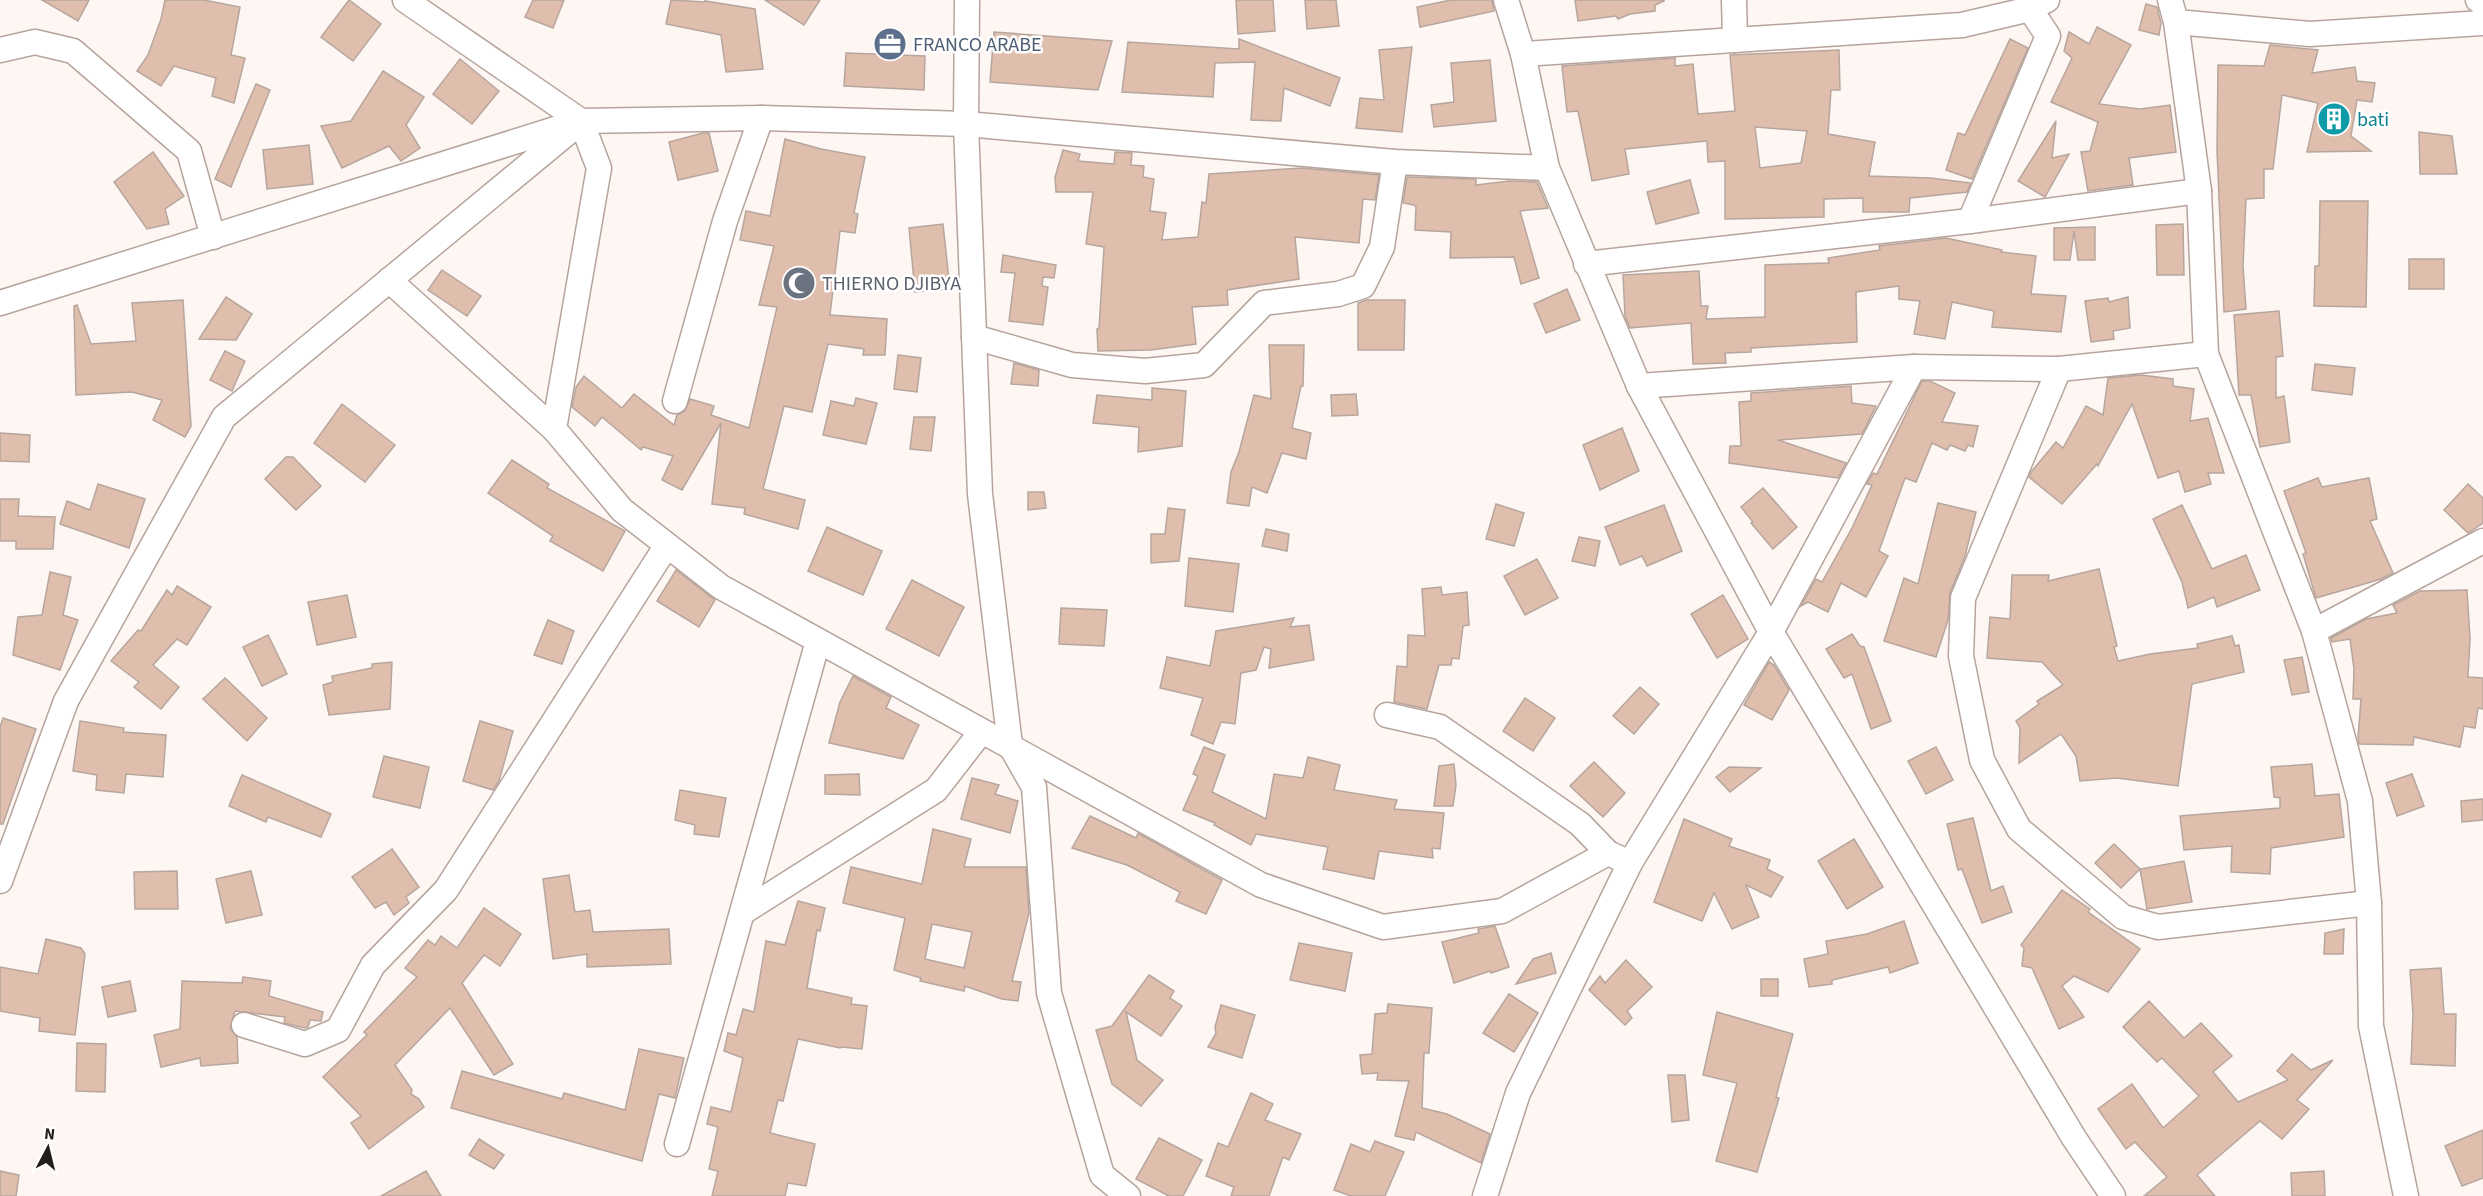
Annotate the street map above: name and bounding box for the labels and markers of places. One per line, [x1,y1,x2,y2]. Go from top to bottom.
office icon: FRANCO ARABE [872,26,908,62]
place label: FRANCO ARABE [913,31,1041,59]
building icon: bati [2316,101,2352,137]
place label: bati [2357,106,2389,134]
mosque icon: THIERNO DJIBYA [781,265,817,301]
place label: THIERNO DJIBYA [822,270,961,298]

